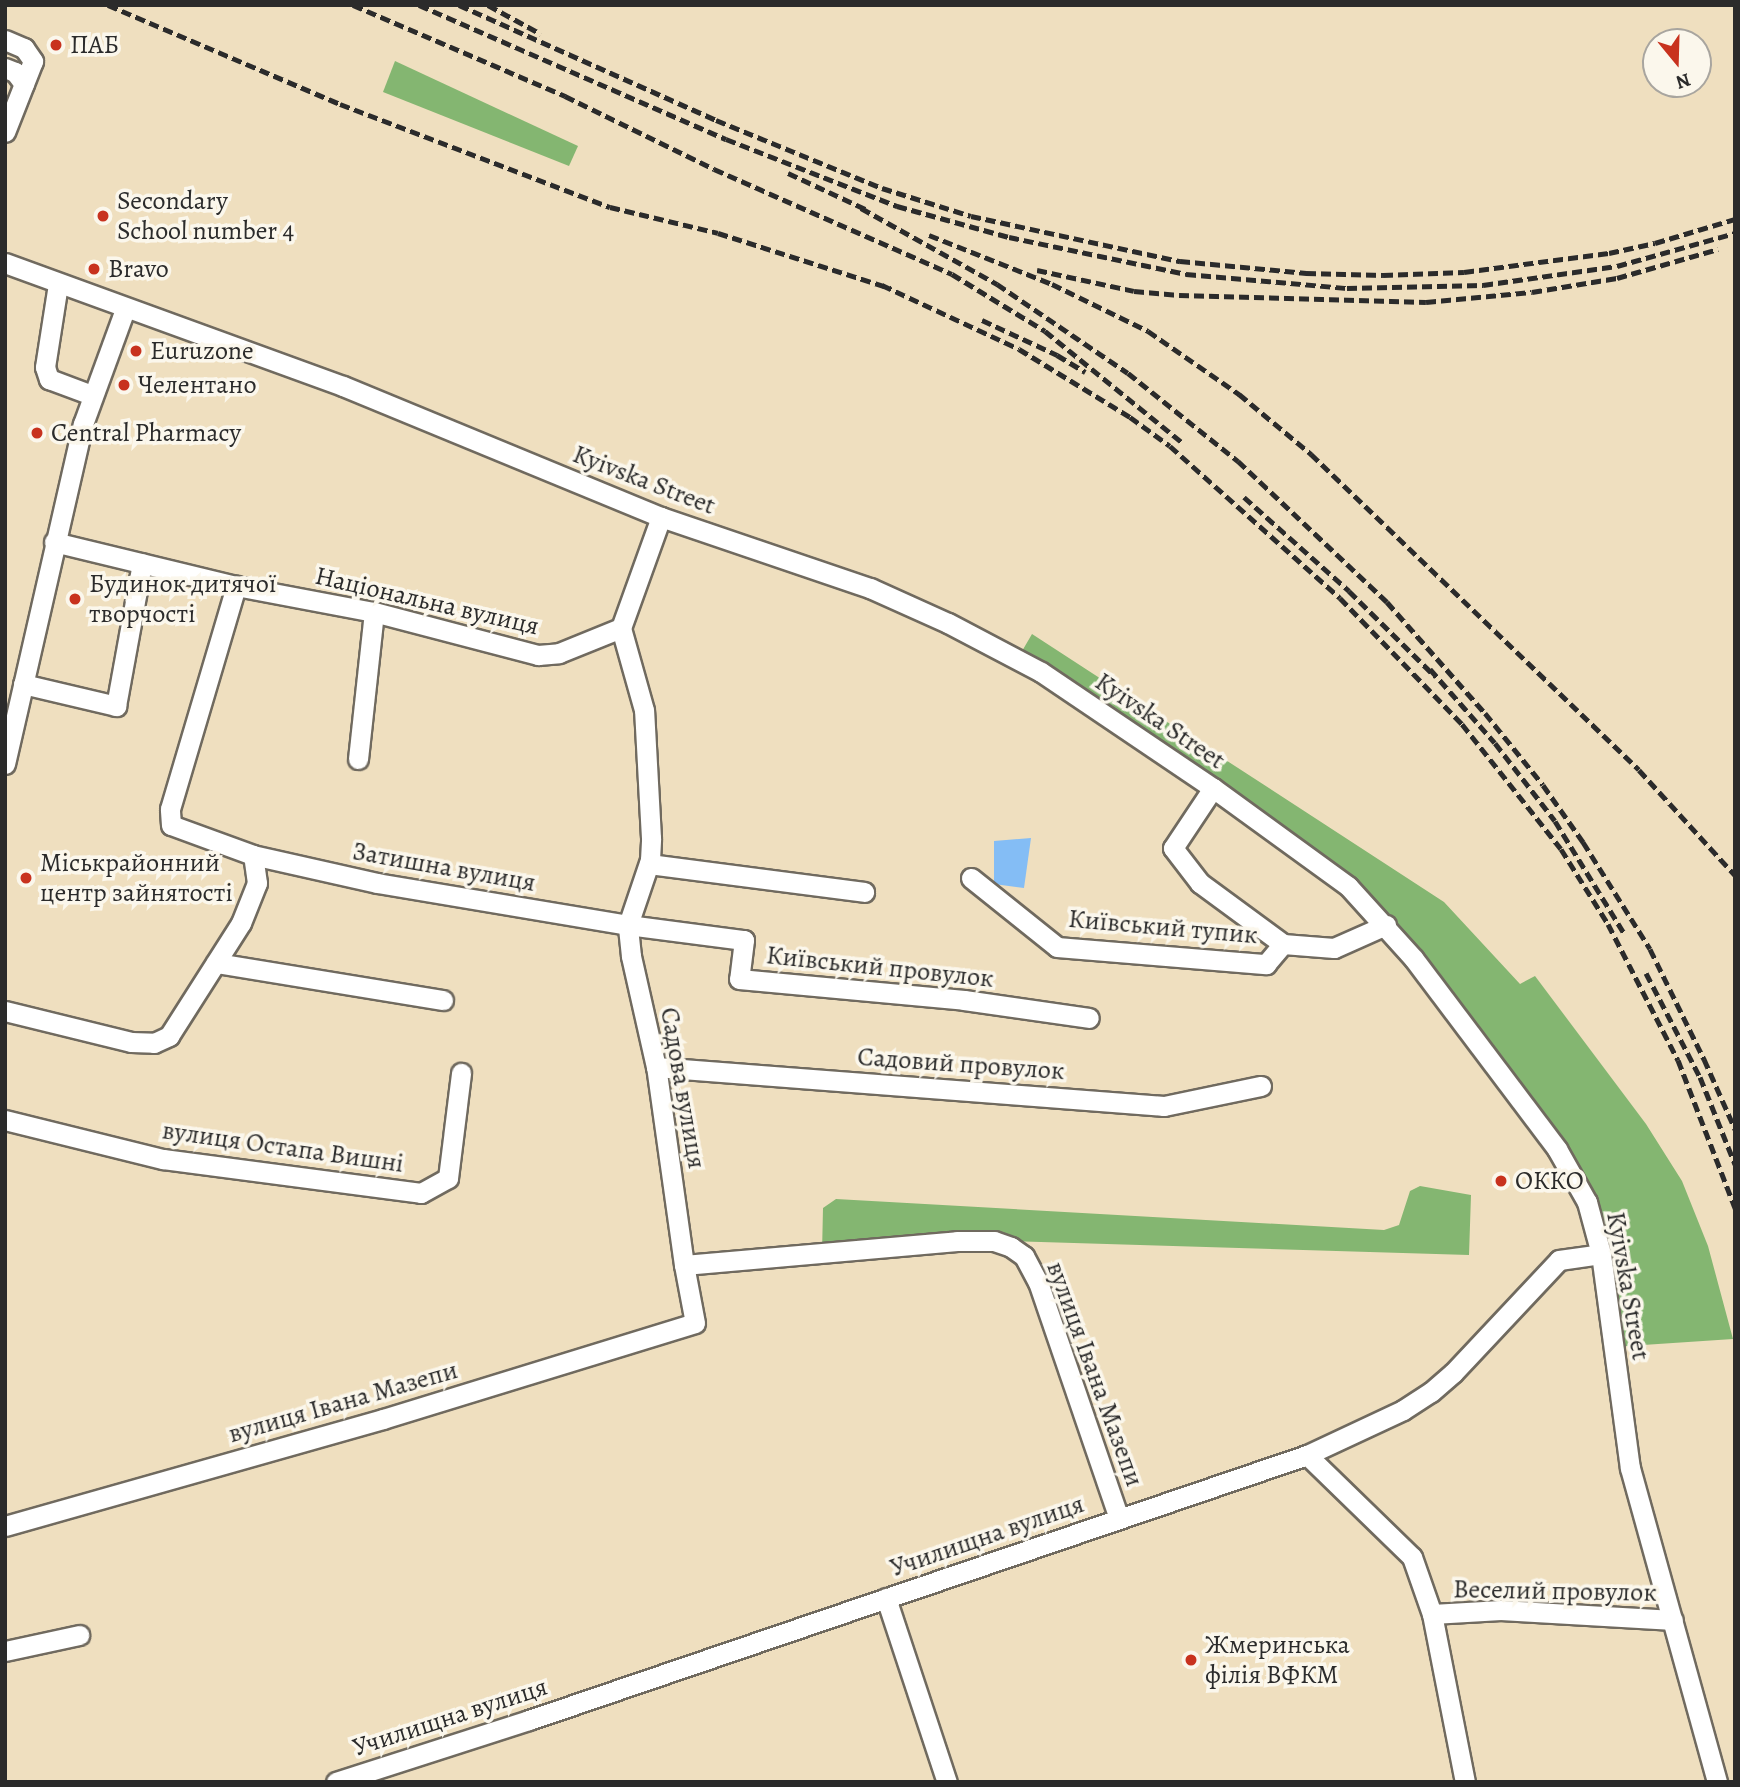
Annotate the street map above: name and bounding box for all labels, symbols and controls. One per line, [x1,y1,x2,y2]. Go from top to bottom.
north arrow [1642,28,1712,98]
place label: ПАБ [70,29,119,61]
marker: ПАБ [48,37,64,53]
text: N [1672,66,1694,96]
place label: Secondary School number 4 [117,185,294,246]
marker: Secondary School number 4 [95,208,111,224]
place label: Bravo [108,253,169,285]
marker: Bravo [86,261,102,277]
place label: Euruzone [150,335,254,367]
marker: Euruzone [128,343,144,359]
place label: Челентано [138,369,257,401]
marker: Челентано [116,377,132,393]
place label: Central Pharmacy [51,417,241,449]
marker: Central Pharmacy [29,425,45,441]
street label: Kyivska Street [568,439,720,521]
street label: Національна вулиця [312,560,542,642]
place label: Будинок дитячої творчості [89,568,276,630]
marker: Будинок дитячої творчості [67,591,83,607]
street label: Kyivska Street [1089,666,1231,776]
street label: Затишна вулиця [350,836,538,898]
place label: Міськрайонний центр зайнятості [40,847,233,908]
marker: Міськрайонний центр зайнятості [18,870,34,886]
street label: Київський тупик [1067,903,1259,951]
street label: Київський провулок [765,940,995,994]
street label: Садова вулиця [653,1005,713,1171]
street label: Садовий провулок [856,1041,1066,1087]
street label: вулиця Остапа Вишні [160,1115,406,1179]
place label: ОККО [1515,1165,1584,1197]
marker: ОККО [1493,1173,1509,1189]
street label: Kyivska Street [1600,1209,1656,1363]
street label: вулиця Івана Мазепи [1040,1257,1150,1491]
street label: вулиця Івана Мазепи [225,1354,461,1450]
street label: Училищна вулиця [886,1488,1088,1584]
street label: Веселий провулок [1453,1574,1657,1608]
place label: Жмеринська філія ВФКМ [1205,1629,1350,1690]
marker: Жмеринська філія ВФКМ [1183,1652,1199,1668]
street label: Училищна вулиця [349,1671,551,1763]

